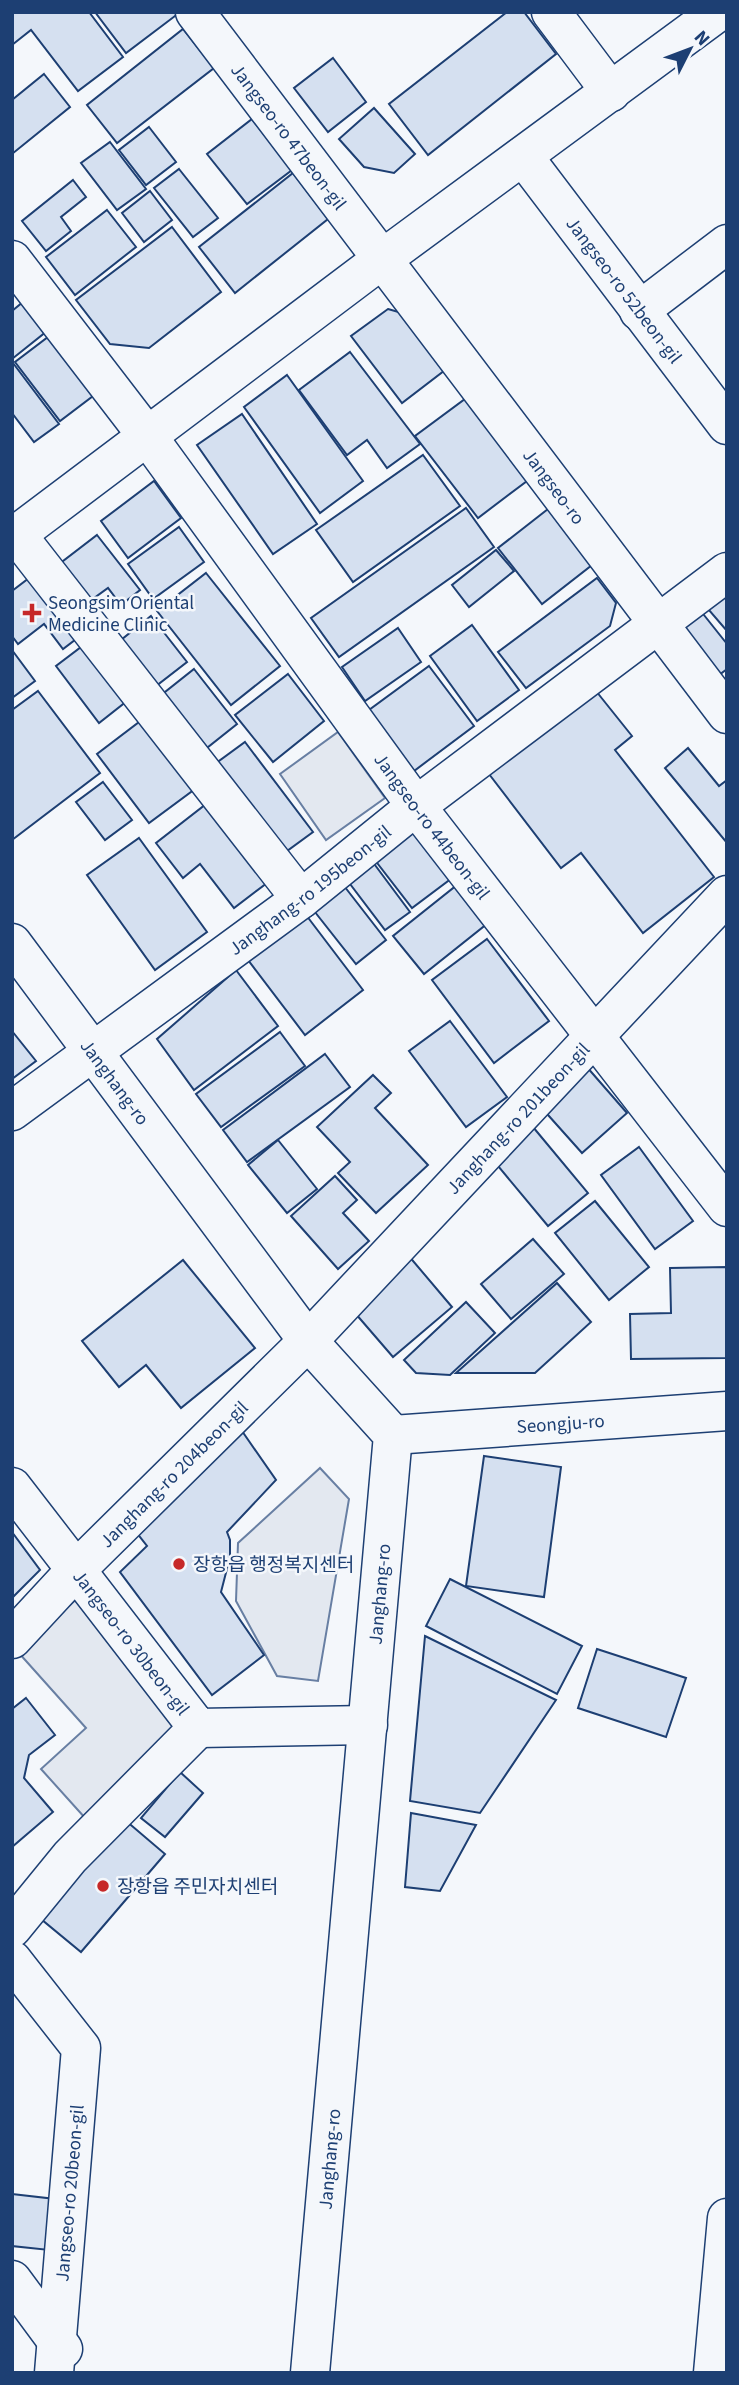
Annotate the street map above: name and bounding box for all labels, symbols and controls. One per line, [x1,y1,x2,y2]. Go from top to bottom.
north arrow [655,14,725,84]
text: N [687,25,716,52]
street label: Jangseo-ro 47beon-gil [224,58,352,216]
street label: Jangseo-ro 52beon-gil [559,212,688,370]
street label: Jangseo-ro [515,443,591,531]
place label: Seongsim Oriental Medicine Clinic [48,590,194,639]
marker: Seongsim Oriental Medicine Clinic [22,603,42,623]
street label: Jangseo-ro 44beon-gil [367,748,496,906]
street label: Janghang-ro 195beon-gil [224,819,398,963]
street label: Janghang-ro [73,1034,155,1131]
street label: Janghang-ro 201beon-gil [441,1037,597,1201]
street label: Janghang-ro 204beon-gil [94,1395,255,1554]
street label: Seongju-ro [516,1408,606,1441]
street label: Janghang-ro [363,1543,398,1646]
place label: 장항읍 행정복지센터 [193,1552,354,1579]
marker: 장항읍 행정복지센터 [171,1556,187,1572]
street label: Jangseo-ro 30beon-gil [66,1565,196,1722]
place label: 장항읍 주민자치센터 [117,1874,278,1901]
marker: 장항읍 주민자치센터 [95,1878,111,1894]
street label: Jangseo-ro 20beon-gil [49,2103,92,2283]
street label: Janghang-ro [313,2108,348,2211]

